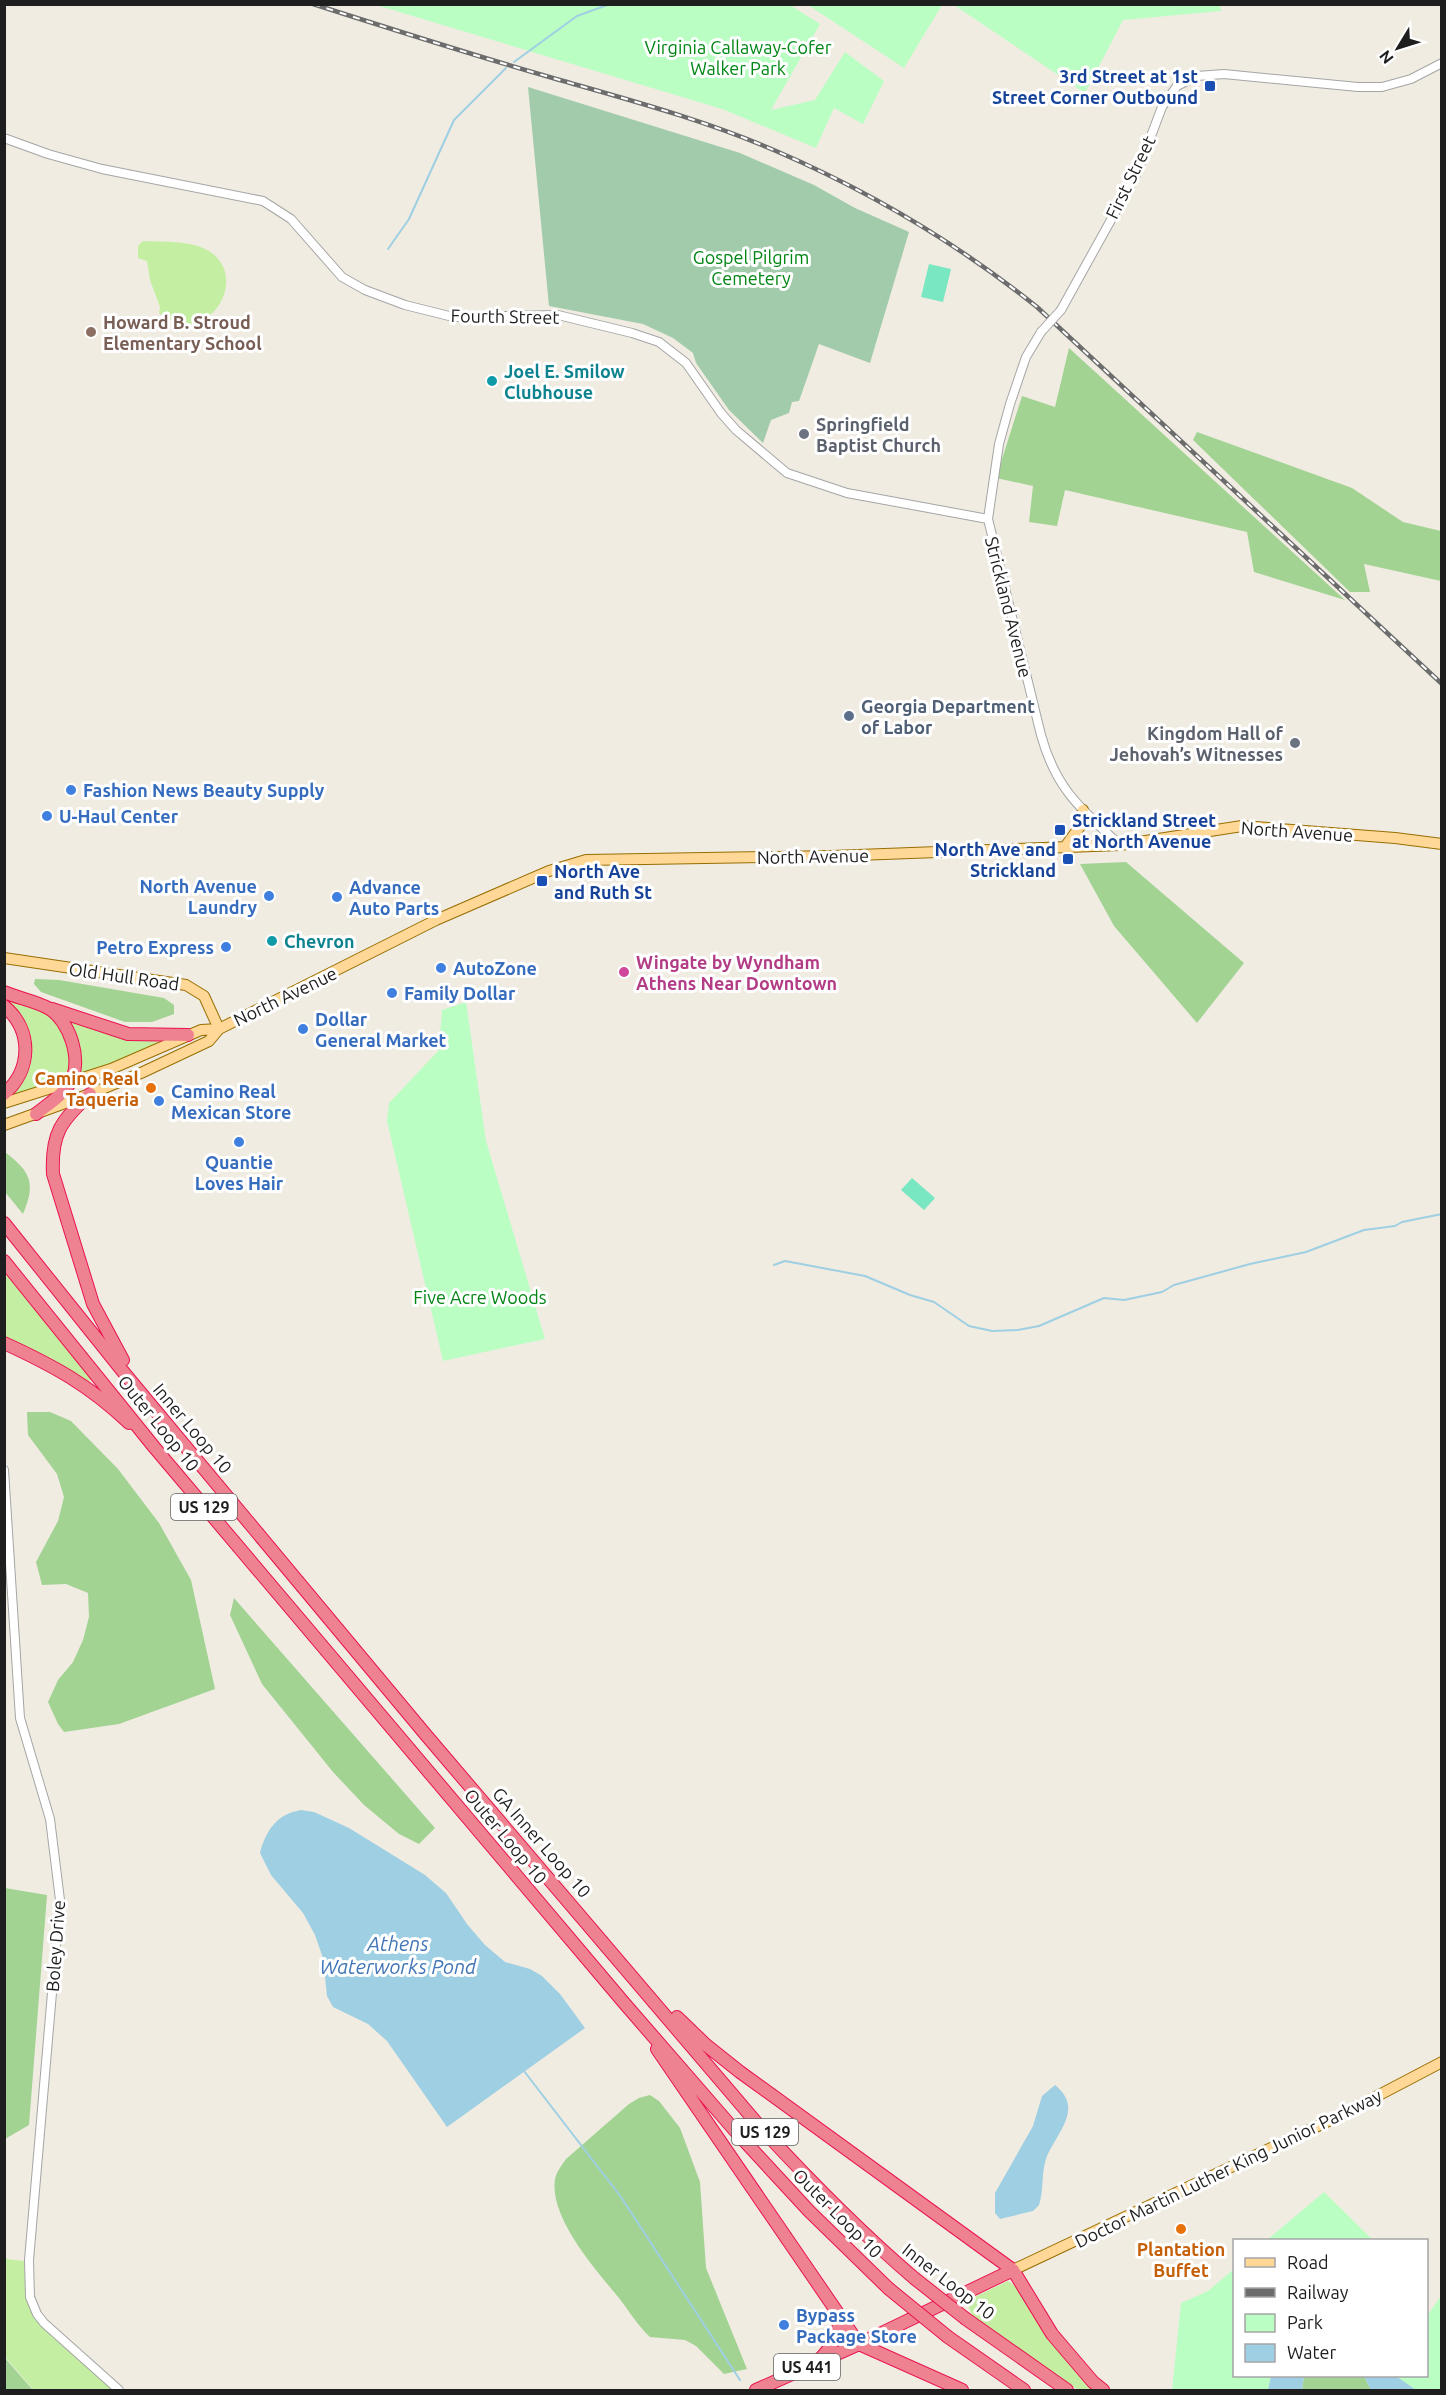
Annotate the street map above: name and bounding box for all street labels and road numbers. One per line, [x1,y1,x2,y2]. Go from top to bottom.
street label: First Street [1101,132,1159,222]
street label: Fourth Street [450,305,560,327]
street label: Strickland Avenue [982,534,1036,680]
street label: North Avenue [1240,817,1354,845]
street label: North Avenue [757,845,869,867]
street label: Old Hull Road [68,958,180,994]
street label: North Avenue [230,962,340,1030]
street label: Outer Loop 10 [114,1371,204,1475]
street label: Inner Loop 10 [150,1379,236,1477]
road number: US 129 [171,1494,237,1520]
street label: GA Inner Loop 10 [489,1783,595,1901]
street label: Outer Loop 10 [461,1785,551,1887]
street label: Boley Drive [42,1899,68,1993]
street label: Doctor Martin Luther King Junior Parkway [1071,2085,1385,2251]
road number: US 129 [732,2119,798,2145]
street label: Outer Loop 10 [789,2164,887,2262]
street label: Inner Loop 10 [899,2239,999,2323]
road number: US 441 [774,2354,840,2380]

